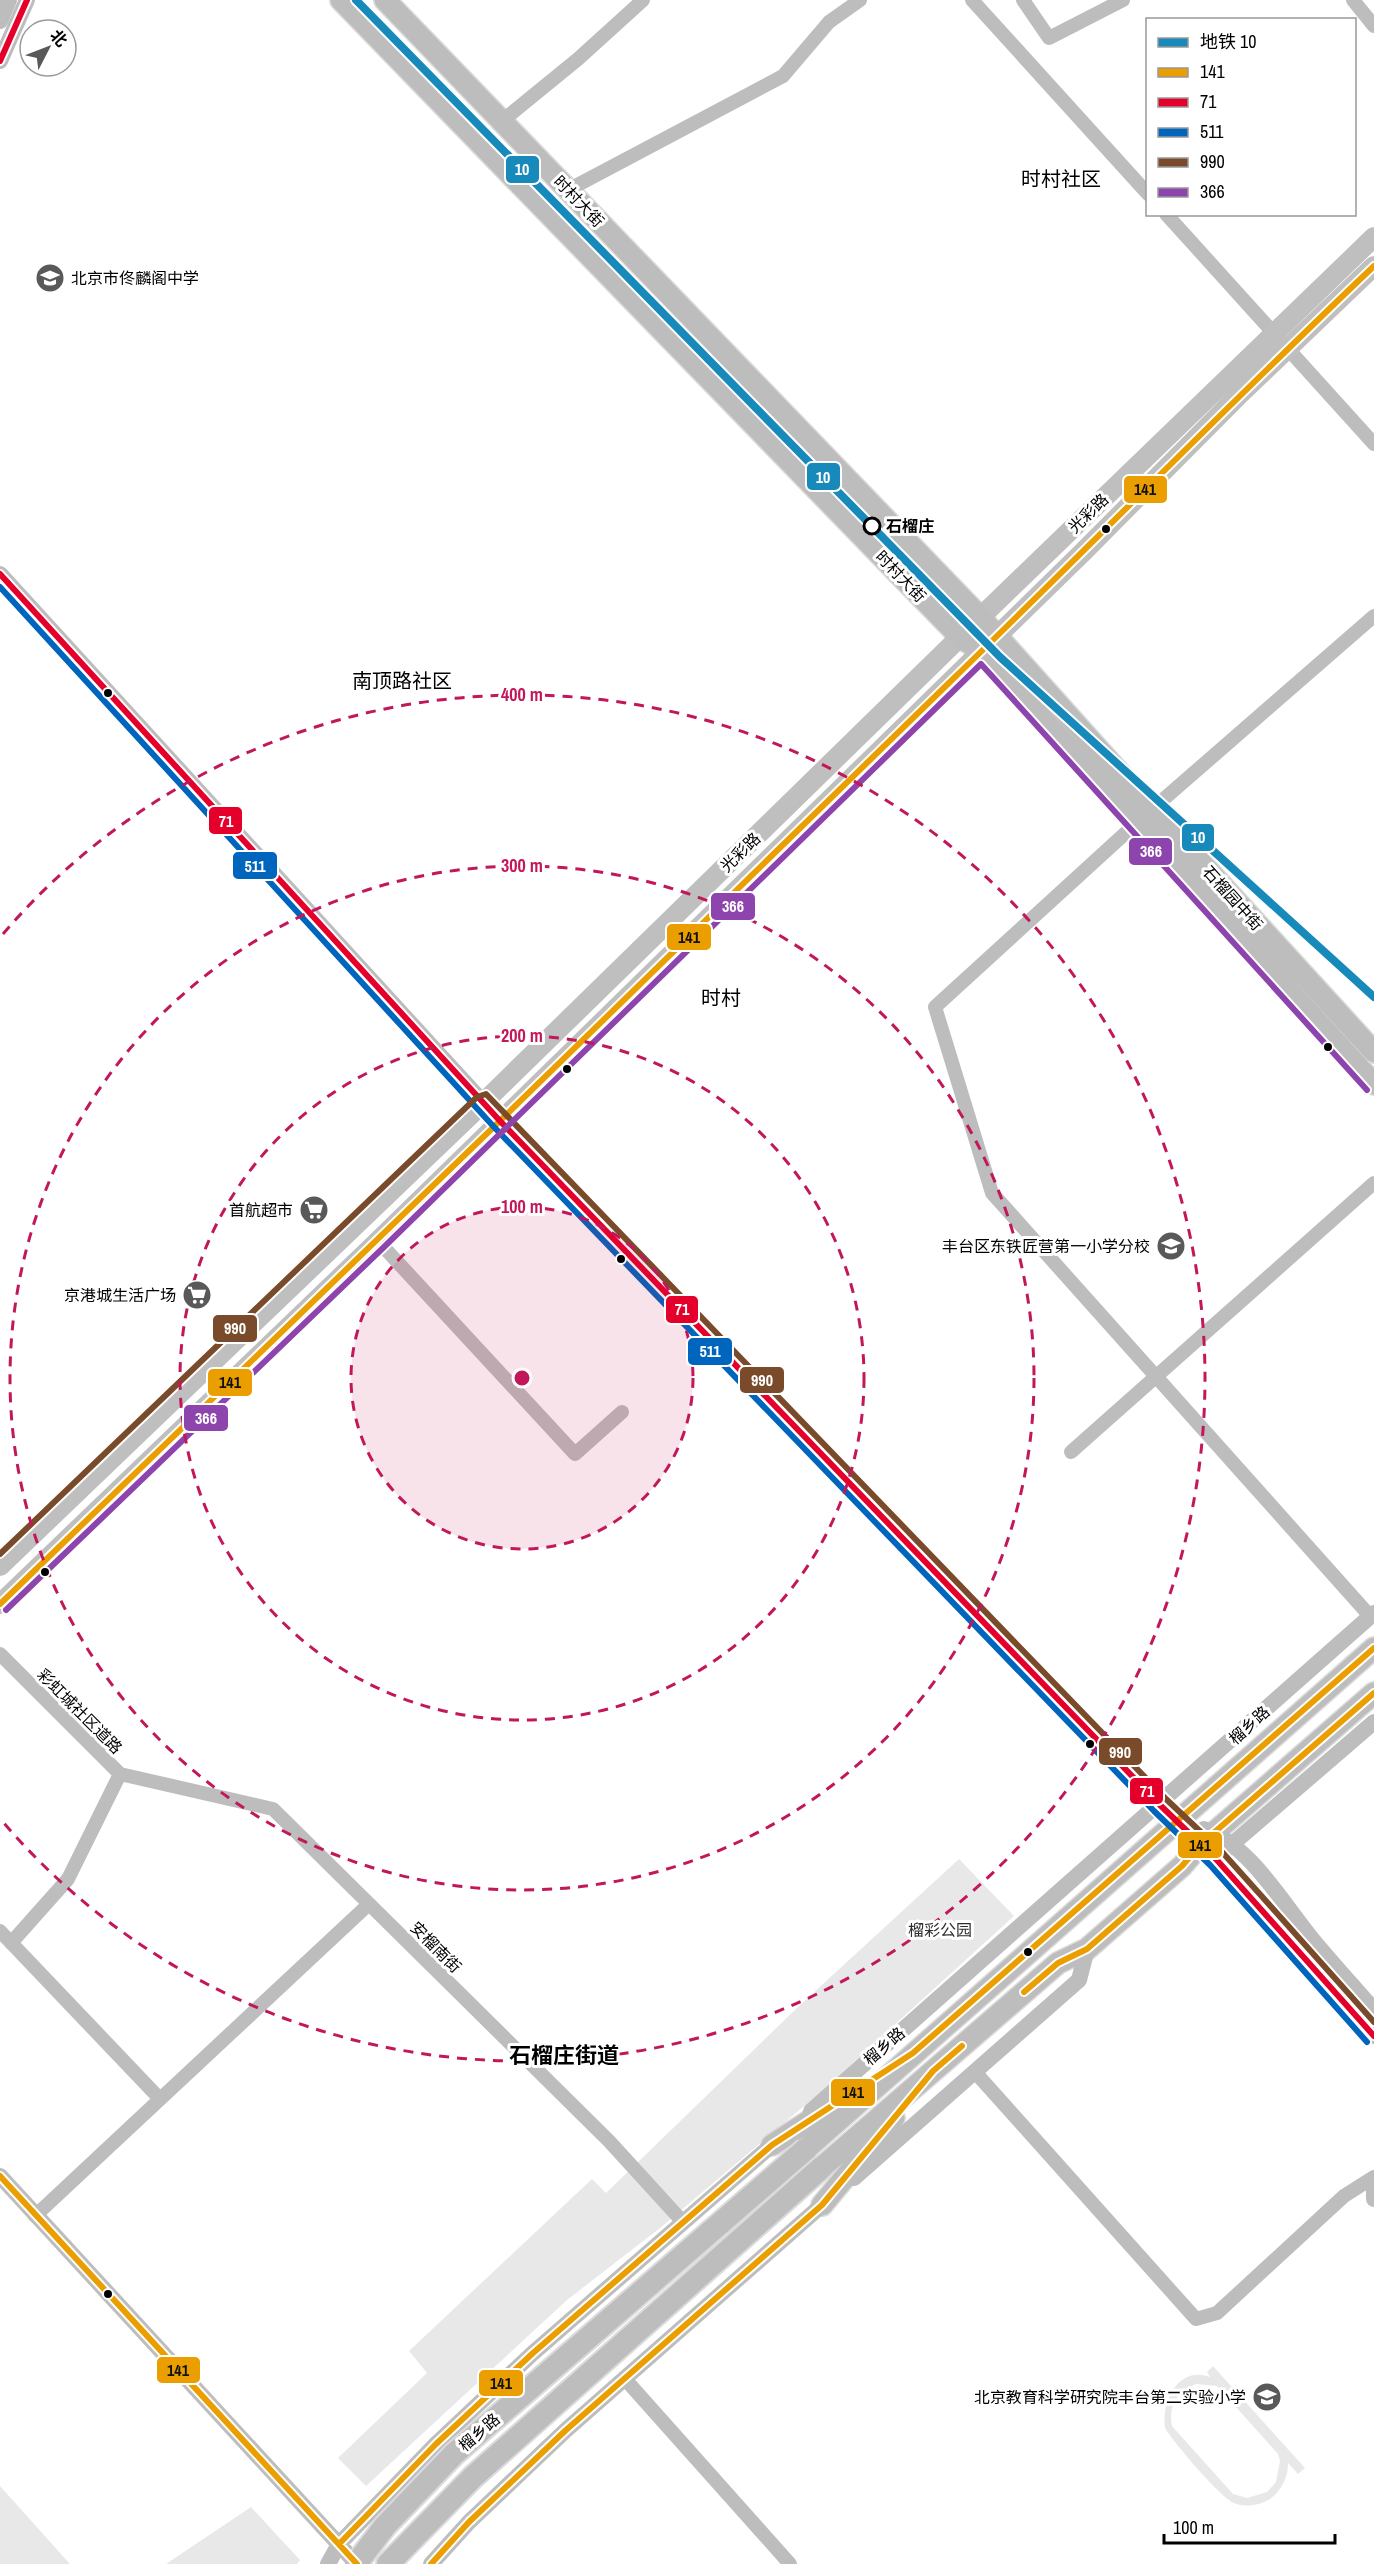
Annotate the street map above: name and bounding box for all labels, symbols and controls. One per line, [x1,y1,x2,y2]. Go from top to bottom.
north arrow [18,18,78,78]
legend [1146,18,1356,216]
text: 北 [46,25,73,51]
text: 地铁 10 [1200,29,1257,54]
text: 141 [1200,59,1225,84]
text: 71 [1200,89,1217,114]
text: 511 [1200,119,1224,144]
text: 990 [1200,149,1225,174]
line badge: 10 [505,155,540,184]
text: 10 [515,158,529,180]
district label: 时村社区 [1021,165,1101,192]
street label: 时村大街 [549,170,609,232]
text: 366 [1200,179,1225,204]
school or university icon: 北京市佟麟阁中学 [34,262,66,294]
place label: 北京市佟麟阁中学 [71,267,199,289]
line badge: 10 [806,462,841,491]
text: 10 [816,466,830,488]
line badge: 141 [1123,475,1168,504]
text: 141 [1134,478,1157,500]
street label: 光彩路 [1063,488,1113,538]
place label: 石榴庄 [886,515,934,537]
marker: 石榴庄 [863,517,881,535]
unlabelled marker [1100,523,1112,535]
street label: 时村大街 [871,545,931,607]
district label: 南顶路社区 [352,667,452,694]
text: 400 m [501,682,543,707]
unlabelled marker [102,687,114,699]
line badge: 71 [208,806,243,835]
text: 71 [219,810,234,832]
line badge: 10 [1181,823,1215,852]
text: 10 [1191,826,1205,848]
street label: 光彩路 [715,827,765,877]
line badge: 366 [1128,837,1173,866]
text: 366 [1140,840,1162,862]
line badge: 511 [232,851,278,880]
text: 300 m [501,853,543,878]
text: 511 [244,855,266,877]
street label: 石榴园中街 [1198,861,1268,935]
line badge: 366 [710,892,756,921]
text: 366 [722,895,744,917]
line badge: 141 [666,923,712,951]
text: 141 [678,926,701,948]
district label: 时村 [701,984,741,1011]
text: 200 m [501,1023,543,1048]
unlabelled marker [1322,1041,1334,1053]
unlabelled marker [561,1063,573,1075]
supermarket icon: 首航超市 [298,1194,330,1226]
text: 100 m [501,1194,543,1219]
place label: 首航超市 [229,1199,293,1221]
school or university icon: 丰台区东铁匠营第一小学分校 [1155,1230,1187,1262]
place label: 丰台区东铁匠营第一小学分校 [942,1235,1150,1257]
unlabelled marker [615,1253,627,1265]
supermarket icon: 京港城生活广场 [181,1279,213,1311]
place label: 京港城生活广场 [64,1284,176,1306]
line badge: 71 [665,1295,699,1324]
text: 71 [675,1298,690,1320]
line badge: 990 [212,1314,258,1343]
text: 990 [224,1317,246,1339]
line badge: 511 [687,1337,733,1366]
text: 511 [699,1340,721,1362]
line badge: 990 [739,1366,785,1394]
line badge: 141 [207,1368,253,1397]
centre of rings [512,1368,532,1388]
text: 990 [751,1369,773,1391]
text: 141 [219,1371,242,1393]
line badge: 366 [183,1404,229,1432]
text: 366 [195,1407,217,1429]
unlabelled marker [39,1566,51,1578]
street label: 彩虹城社区道路 [33,1664,127,1758]
street label: 榴乡路 [1224,1701,1274,1749]
line badge: 990 [1098,1737,1143,1766]
unlabelled marker [1084,1738,1096,1750]
text: 990 [1109,1741,1131,1763]
line badge: 71 [1129,1777,1164,1805]
text: 71 [1140,1780,1155,1802]
line badge: 141 [1177,1831,1223,1859]
text: 141 [1189,1834,1212,1856]
street label: 安榴南街 [406,1917,466,1977]
park label: 榴彩公园 [908,1919,972,1941]
unlabelled marker [1022,1946,1034,1958]
street label: 榴乡路 [859,2022,909,2070]
district label: 石榴庄街道 [509,2040,619,2070]
line badge: 141 [830,2078,876,2107]
text: 141 [842,2081,865,2103]
unlabelled marker [102,2288,114,2300]
line badge: 141 [156,2356,201,2384]
text: 141 [167,2359,190,2381]
line badge: 141 [478,2369,524,2397]
text: 141 [490,2372,513,2394]
school or university icon: 北京教育科学研究院丰台第二实验小学 [1251,2381,1283,2413]
place label: 北京教育科学研究院丰台第二实验小学 [974,2386,1246,2408]
street label: 榴乡路 [454,2408,504,2456]
scale bar [1164,2507,1335,2545]
text: 100 m [1173,2515,1214,2540]

